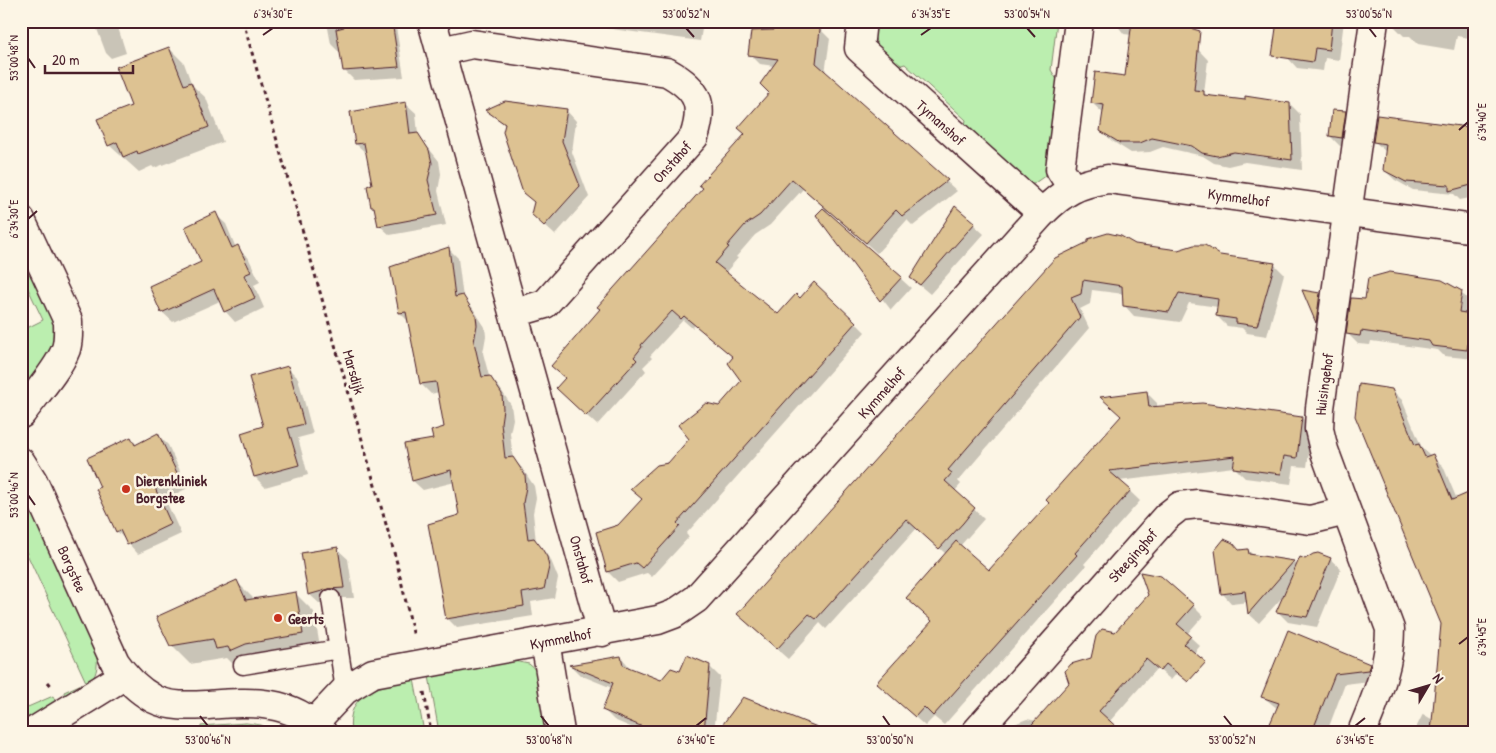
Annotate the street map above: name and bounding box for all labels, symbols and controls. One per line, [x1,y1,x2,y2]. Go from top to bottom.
text: 6°34'30"E [253,5,293,22]
text: 53°00'52"N [663,5,709,22]
text: 6°34'35"E [912,5,951,22]
text: 53°00'54"N [1004,5,1050,22]
text: 53°00'56"N [1346,5,1392,22]
text: 53°00'48"N [5,35,22,81]
scale bar [45,42,132,74]
text: 20 m [52,49,79,70]
street label: Tymanshof [912,94,971,150]
text: 6°34'40"E [1473,102,1490,141]
street label: Onstahof [648,136,697,187]
street label: Kymmelhof [1207,182,1272,212]
text: 6°34'30"E [5,199,22,239]
street label: Marsdijk [338,347,370,397]
street label: Huisingehof [1309,351,1338,416]
street label: Kymmelhof [853,362,910,423]
place label: Dierenkliniek Borgstee [136,470,208,509]
text: 53°00'46"N [5,472,22,518]
marker: Dierenkliniek Borgstee [120,483,132,495]
street label: Steeginghof [1103,523,1162,587]
street label: Onstahof [565,533,599,587]
street label: Borgstee [53,542,93,596]
place label: Geerts [288,608,324,629]
marker: Geerts [272,612,284,624]
text: 6°34'45"E [1473,617,1490,656]
street label: Kymmelhof [528,622,594,654]
north arrow [1404,660,1454,710]
text: N [1429,669,1449,687]
text: 53°00'46"N [185,731,231,748]
text: 53°00'48"N [526,731,572,748]
text: 6°34'40"E [677,731,716,748]
text: 53°00'50"N [867,731,913,748]
text: 53°00'52"N [1209,731,1255,748]
text: 6°34'45"E [1336,731,1375,748]

